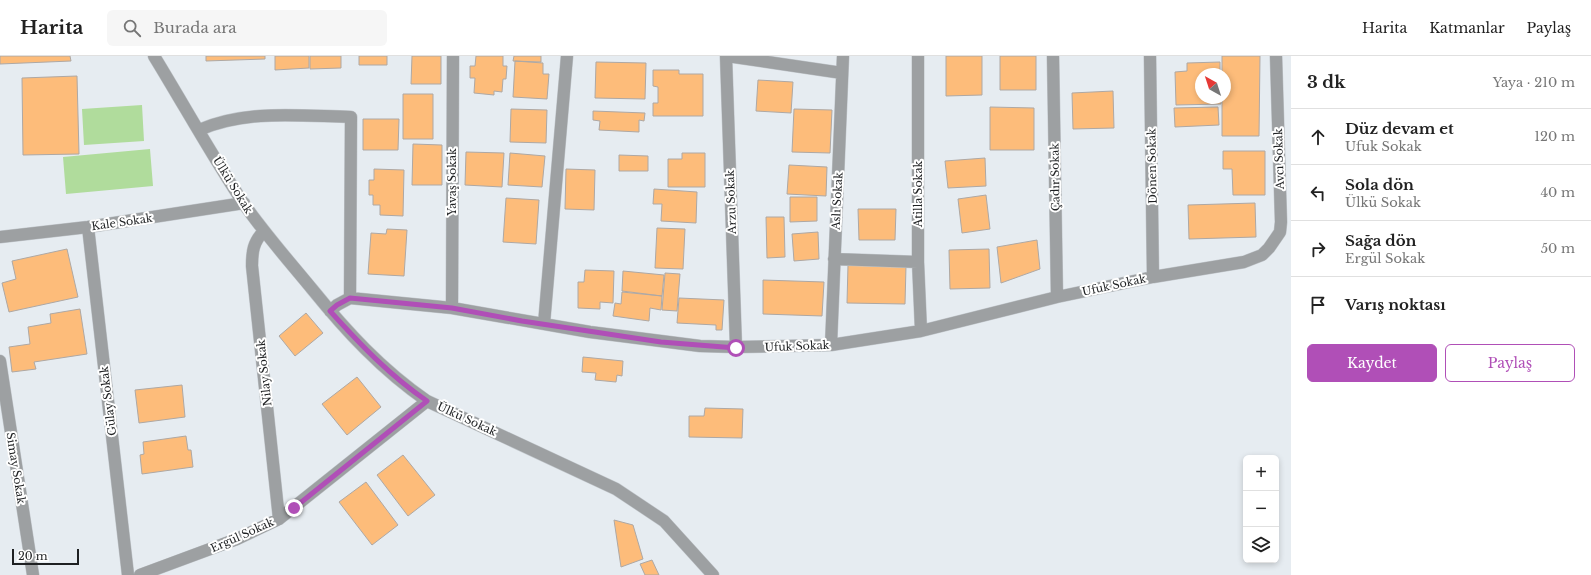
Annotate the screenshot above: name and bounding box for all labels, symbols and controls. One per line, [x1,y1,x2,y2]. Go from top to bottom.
search box [107,10,387,46]
text: Harita [20,16,83,39]
icon: search [121,17,143,39]
text: Burada ara [153,18,237,37]
text: Harita [1362,19,1407,37]
text: Katmanlar [1429,19,1505,37]
text: Paylaş [1527,19,1571,37]
north arrow [1195,68,1231,104]
text: 3 dk [1307,72,1345,93]
text: Yaya · 210 m [1493,74,1575,91]
text: Düz devam et [1345,119,1454,138]
icon: ahead [1307,126,1329,148]
street label: Dönen Sokak [1144,128,1160,204]
street label: Avcı Sokak [1271,128,1287,191]
text: 120 m [1534,128,1575,145]
text: Ufuk Sokak [1345,138,1422,155]
street label: Çadır Sokak [1047,143,1063,211]
street label: Yavaş Sokak [445,148,459,217]
street label: Ülkü Sokak [210,154,256,216]
street label: Atilla Sokak [911,161,925,228]
street label: Arzu Sokak [723,169,739,235]
street label: Aslı Sokak [828,171,846,231]
text: Sola dön [1345,175,1414,194]
icon: left [1307,182,1329,204]
text: 40 m [1540,184,1575,201]
text: Ülkü Sokak [1345,194,1421,211]
street label: Kale Sokak [91,211,154,233]
text: Sağa dön [1345,231,1417,250]
icon: right [1307,238,1329,260]
text: 50 m [1541,240,1575,257]
text: Ergül Sokak [1345,250,1425,267]
street label: Ufuk Sokak [1081,271,1147,299]
icon: arrive [1307,294,1329,316]
text: Varış noktası [1345,295,1446,314]
street label: Ufuk Sokak [764,338,830,354]
street label: Nilay Sokak [254,339,274,407]
route start [727,339,745,357]
button: Kaydet [1307,344,1437,382]
button: Paylaş [1445,344,1575,382]
street label: Gülay Sokak [97,365,119,437]
street label: Ülkü Sokak [435,399,499,439]
street label: Simay Sokak [3,431,29,505]
map controls [1243,455,1279,563]
button: + [1243,455,1279,491]
button: − [1243,491,1279,527]
route end [285,499,303,517]
street label: Ergül Sokak [208,515,276,555]
button: layers [1243,527,1279,563]
scale bar [12,547,79,566]
text: 20 m [18,549,48,563]

